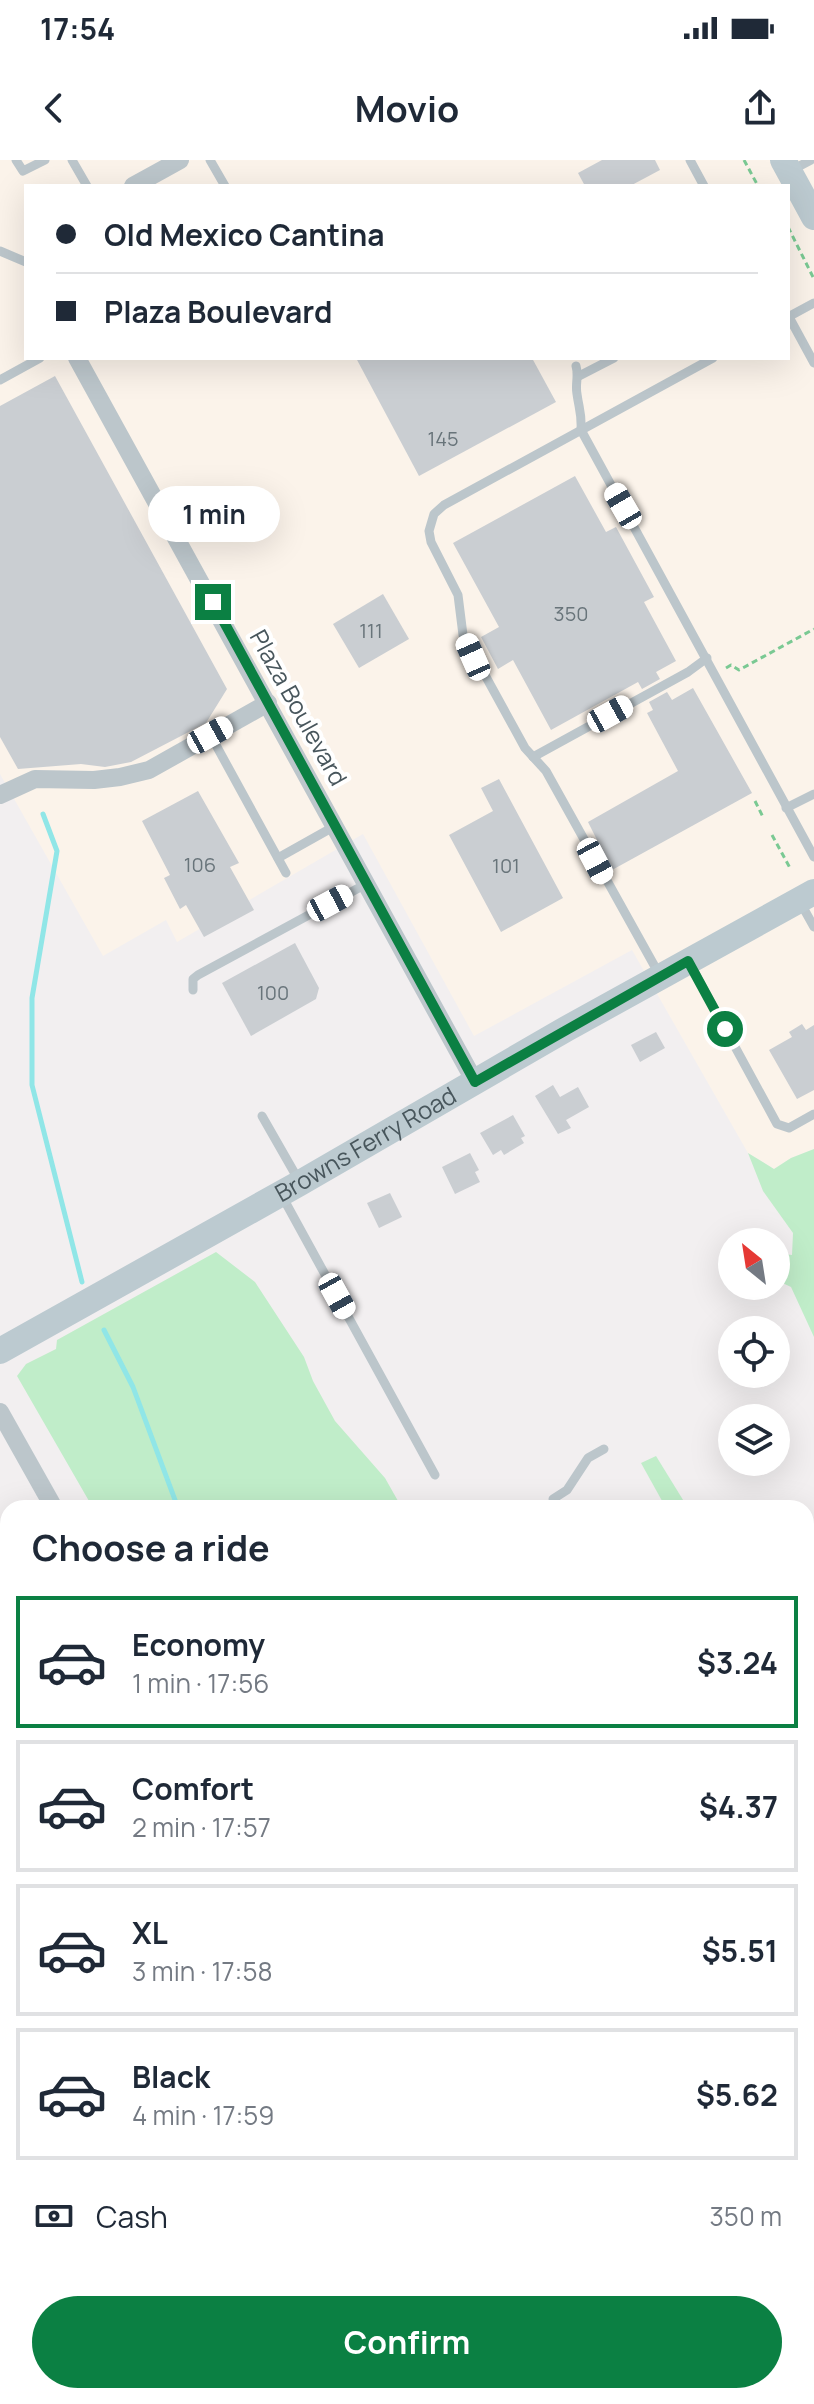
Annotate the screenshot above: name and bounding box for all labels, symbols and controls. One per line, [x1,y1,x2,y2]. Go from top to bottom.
text: 17:54 [40,8,115,49]
text: Movio [355,84,459,133]
icon: back [32,86,76,130]
icon: share [738,86,782,130]
text: Old Mexico Cantina [104,214,385,255]
text: Plaza Boulevard [104,291,333,332]
house number: 145 [427,425,459,452]
car [601,479,645,533]
callout: 1 min [147,486,279,542]
text: 1 min [182,496,246,532]
route end [195,584,231,620]
house number: 350 [554,600,588,627]
house number: 111 [359,617,383,644]
street label: Plaza Boulevard [243,623,356,791]
car [452,630,494,684]
car [583,692,637,736]
car [183,713,237,757]
car [573,834,617,888]
house number: 106 [184,851,216,878]
house number: 101 [492,852,520,879]
car [303,881,357,925]
house number: 100 [257,979,289,1006]
route start [707,1011,743,1047]
street label: Browns Ferry Road [269,1078,462,1209]
north arrow [718,1228,790,1300]
map controls [718,1228,790,1476]
car [315,1269,359,1323]
button: locate [718,1316,790,1388]
button: layers [718,1404,790,1476]
text: Choose a ride [32,1523,270,1572]
text: Economy [132,1624,265,1665]
icon: car [36,1626,108,1698]
text: $3.24 [697,1642,778,1683]
text: 1 min · 17:56 [132,1665,269,1701]
text: Comfort [132,1768,254,1809]
icon: car [36,1770,108,1842]
text: $4.37 [699,1786,778,1827]
text: 2 min · 17:57 [132,1809,271,1845]
text: XL [132,1912,168,1953]
icon: car [36,1914,108,1986]
text: $5.51 [702,1930,778,1971]
text: 3 min · 17:58 [132,1953,273,1989]
text: Black [132,2056,210,2097]
icon: car [36,2058,108,2130]
text: $5.62 [696,2074,778,2115]
text: 4 min · 17:59 [132,2097,275,2133]
icon: cash [32,2194,76,2238]
text: Cash [96,2196,168,2237]
text: 350 m [709,2198,782,2234]
button: Confirm [32,2296,782,2388]

